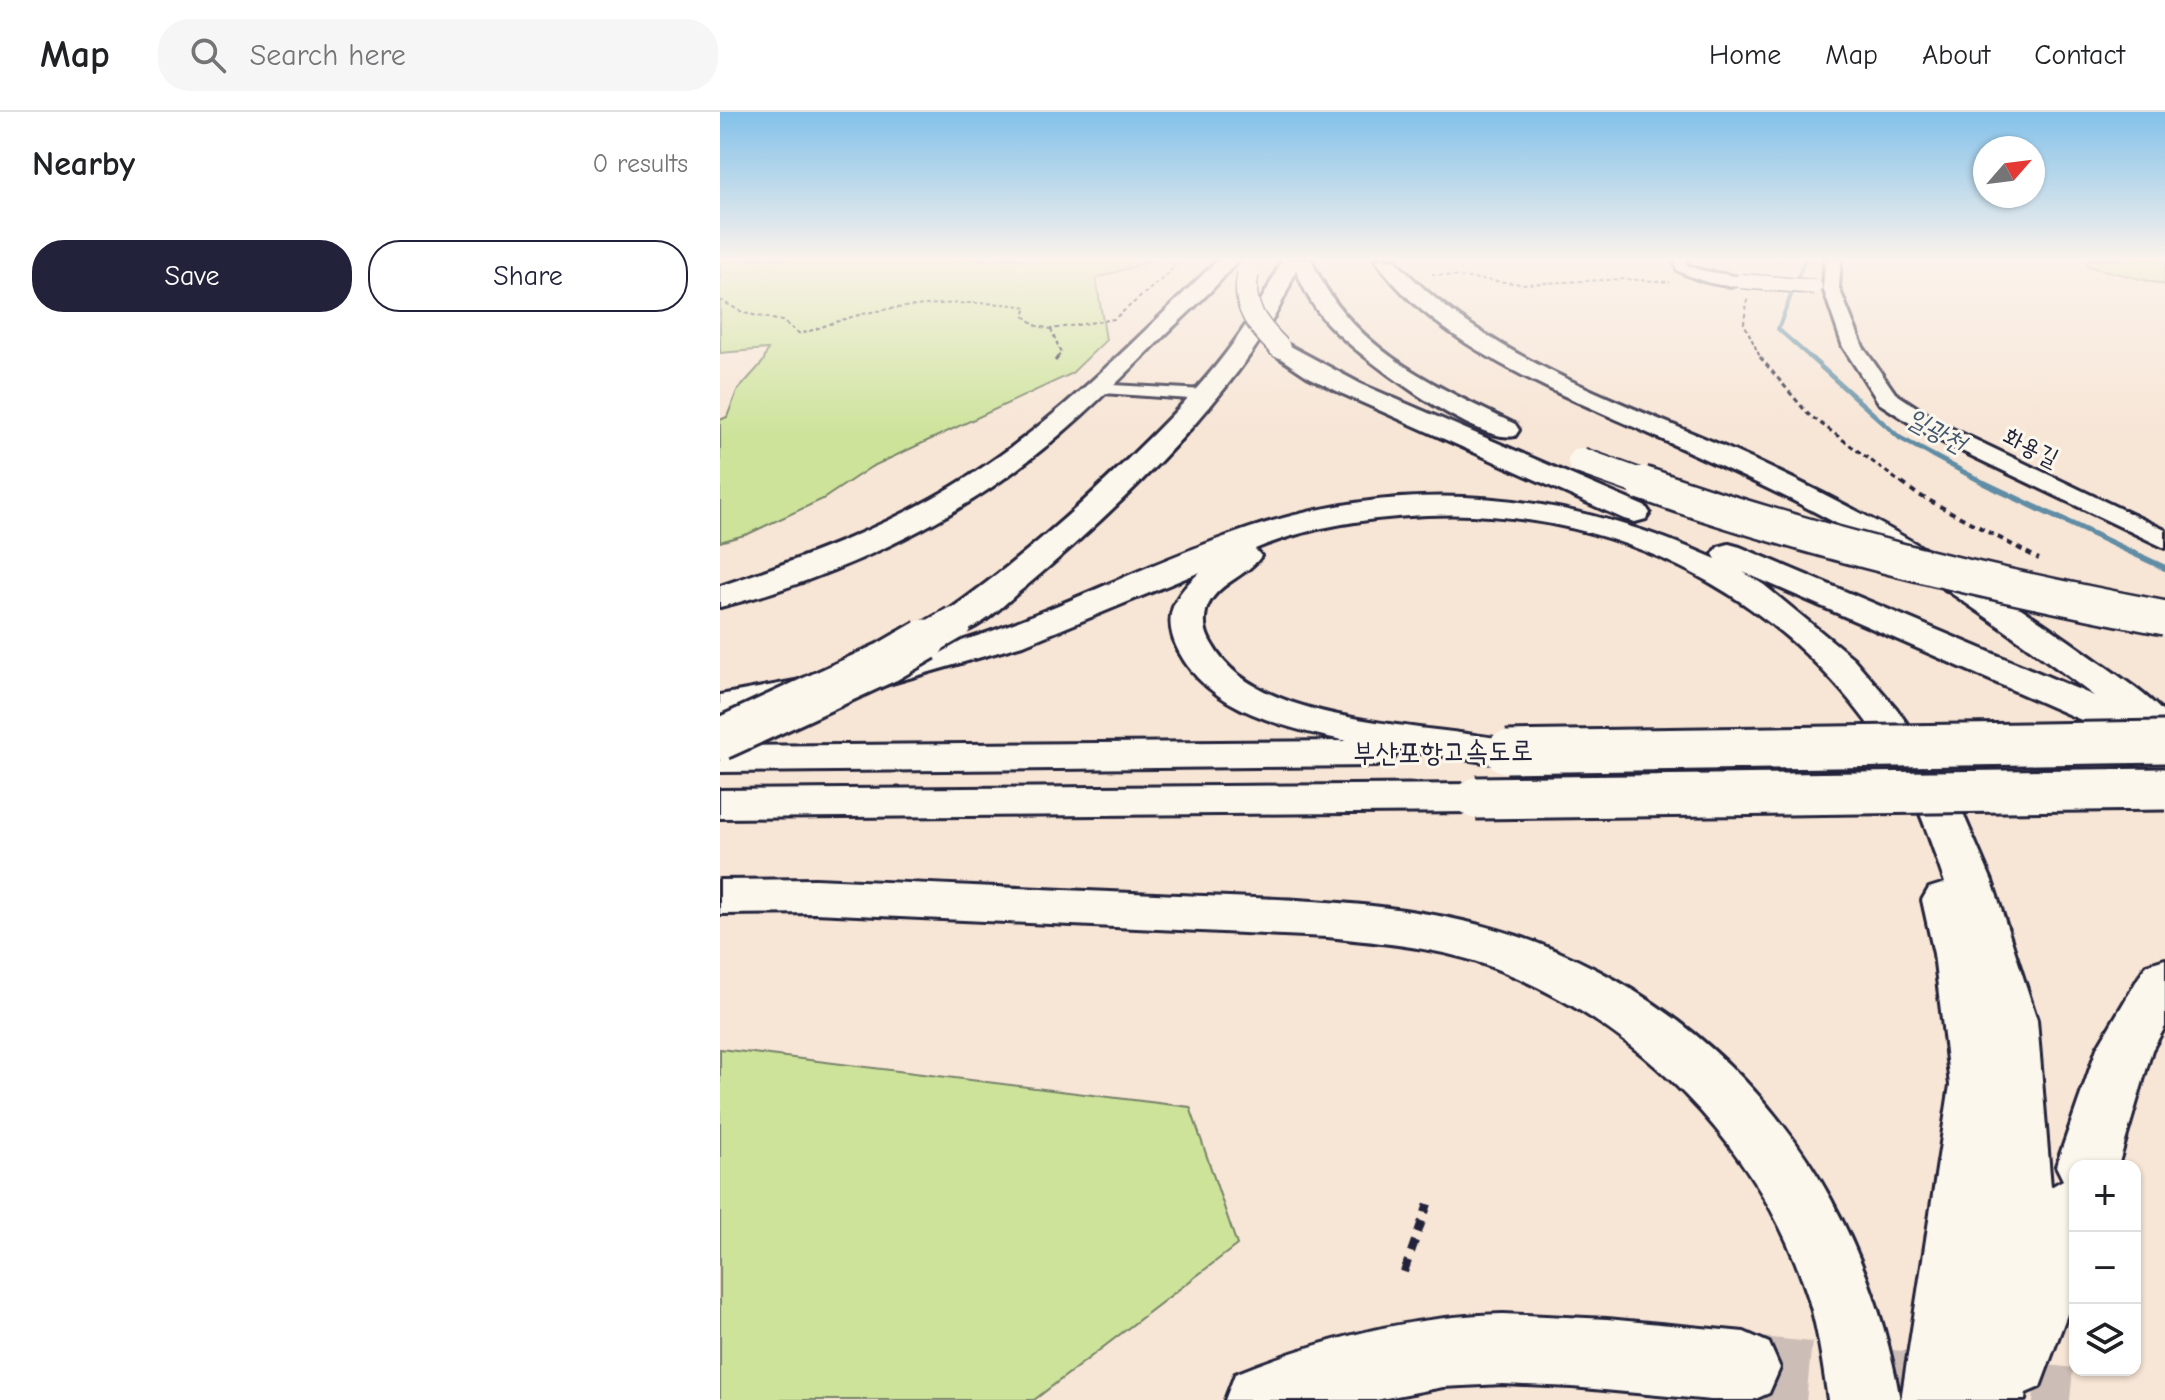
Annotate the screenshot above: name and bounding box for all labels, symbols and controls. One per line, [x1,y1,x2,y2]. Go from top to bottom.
search box [158,19,718,91]
text: Map [40,33,110,77]
icon: search [186,33,230,77]
text: Search here [250,38,406,73]
text: Home [1709,39,1781,71]
text: Map [1825,39,1878,71]
text: About [1922,39,1990,71]
text: Contact [2034,39,2125,71]
north arrow [1973,136,2045,208]
text: Nearby [32,144,135,184]
text: 0 results [593,149,688,179]
button: Save [32,240,352,312]
button: Share [368,240,688,312]
water label: 일광천 [1901,403,1973,461]
street label: 화용길 [1999,422,2063,472]
street label: 부산포항고속도로 [1353,734,1533,770]
map controls [2069,1160,2141,1376]
button: + [2069,1160,2141,1232]
button: − [2069,1232,2141,1304]
button: layers [2069,1304,2141,1376]

